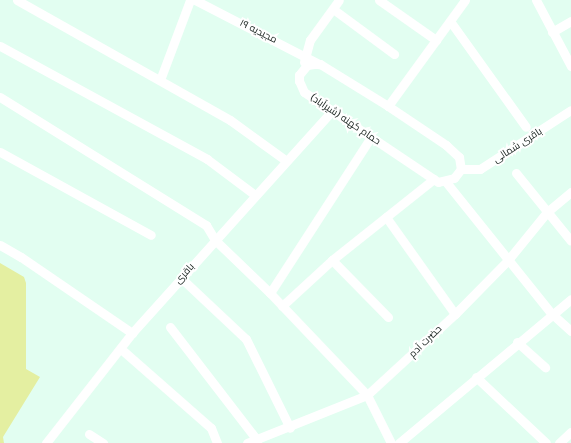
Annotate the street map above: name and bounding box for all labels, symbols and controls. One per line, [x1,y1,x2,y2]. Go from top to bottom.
street label: مجیدیه ۱۹ [237,18,279,46]
street label: حمام کهنه (شیرآباد) [308,92,382,148]
street label: باقری شمالی [491,126,545,166]
street label: باقری [173,261,197,287]
street label: حضرت آدم [407,323,445,361]

